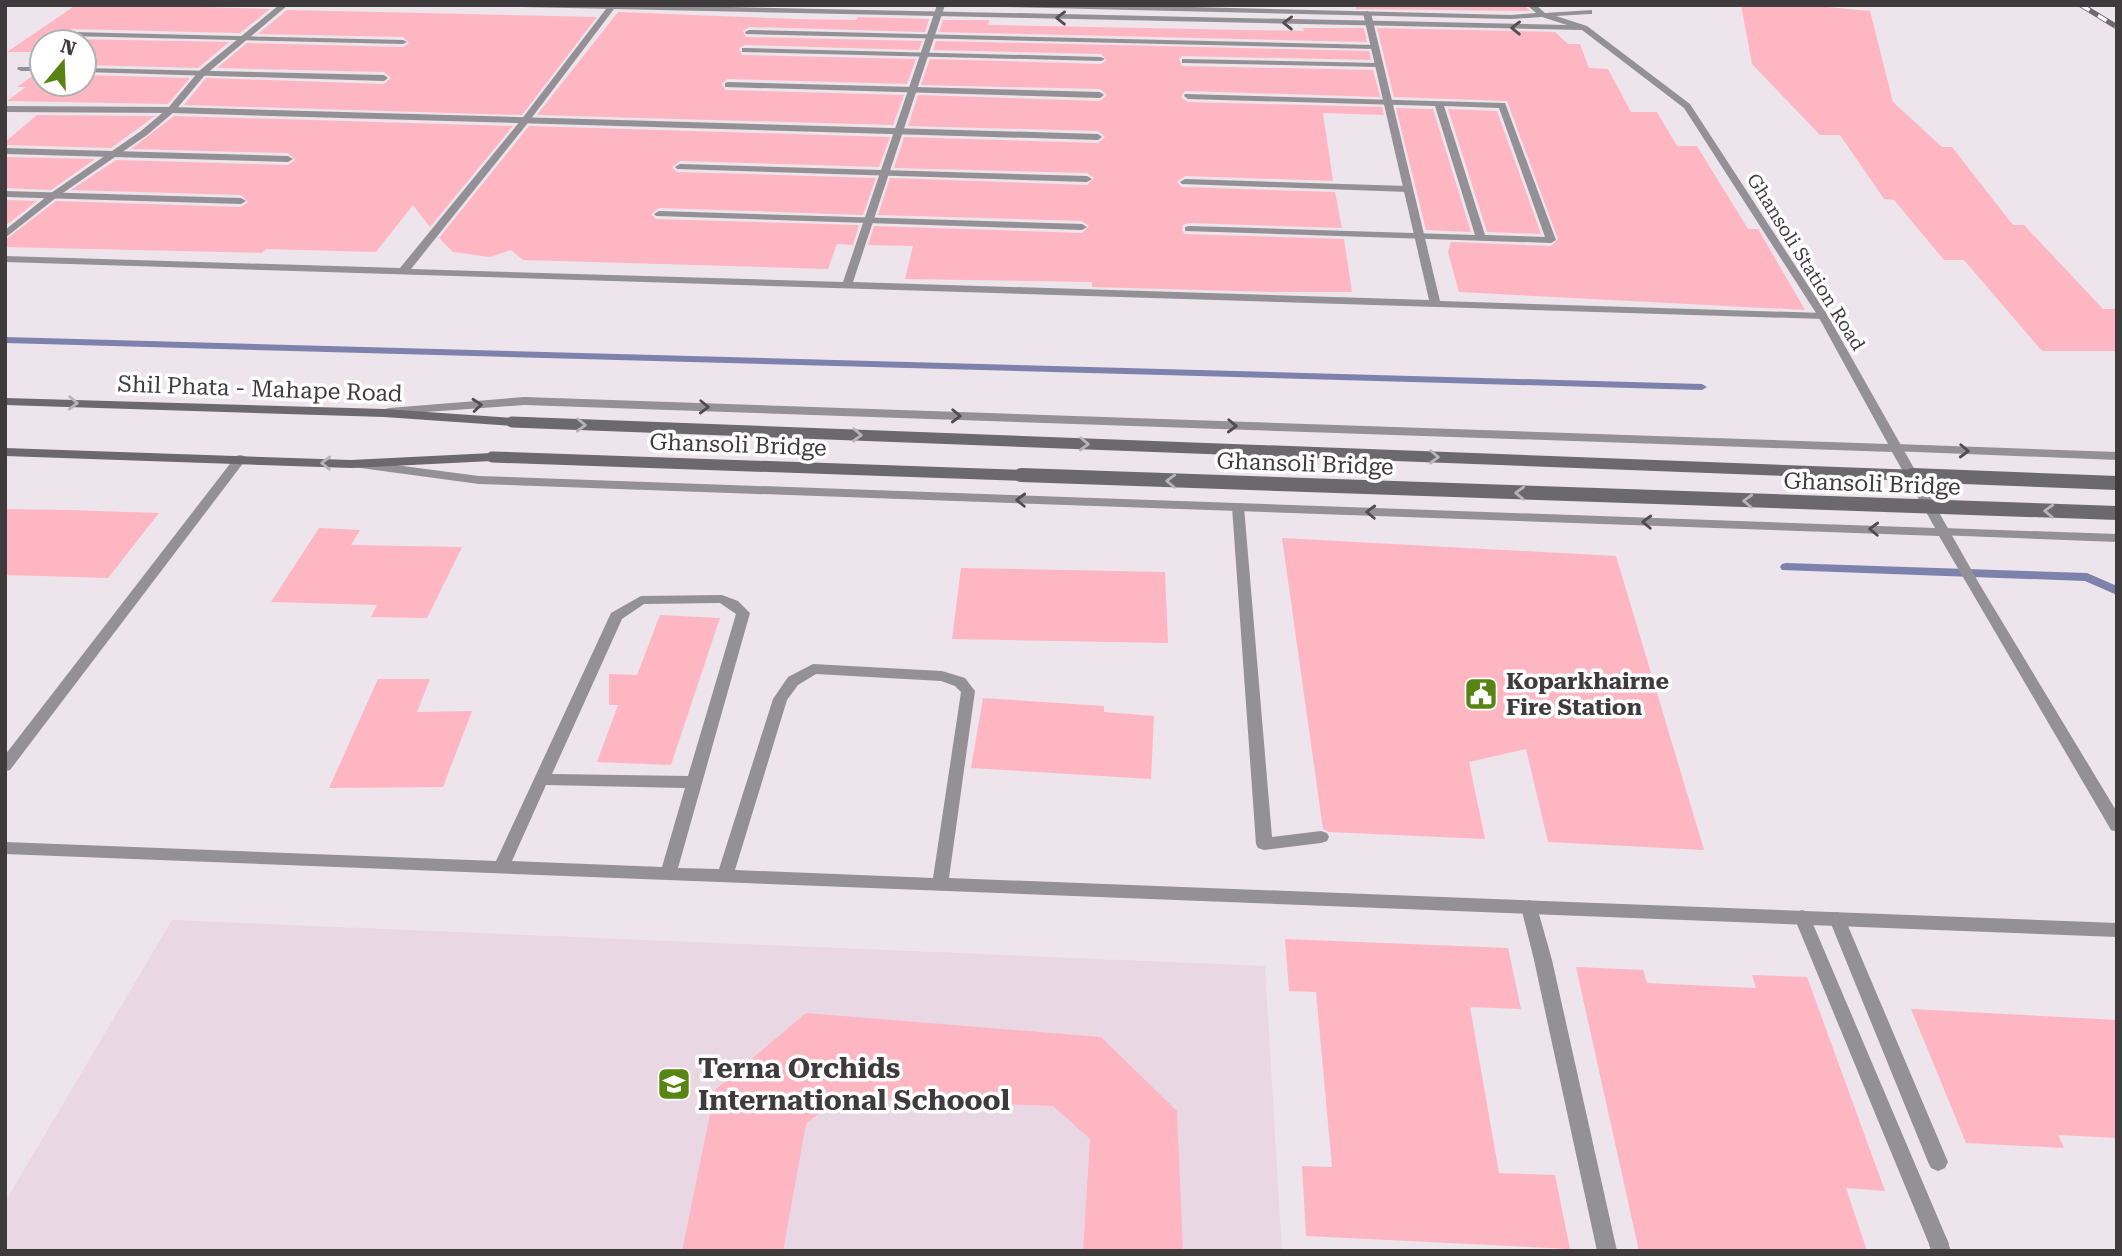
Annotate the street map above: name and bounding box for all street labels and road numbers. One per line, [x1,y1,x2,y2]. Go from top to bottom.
street label: Ghansoli Station Road [1742,169,1870,355]
street label: Shil Phata - Mahape Road [117,371,403,407]
street label: Ghansoli Bridge [649,428,827,462]
street label: Ghansoli Bridge [1216,447,1394,481]
street label: Ghansoli Bridge [1783,467,1961,501]

